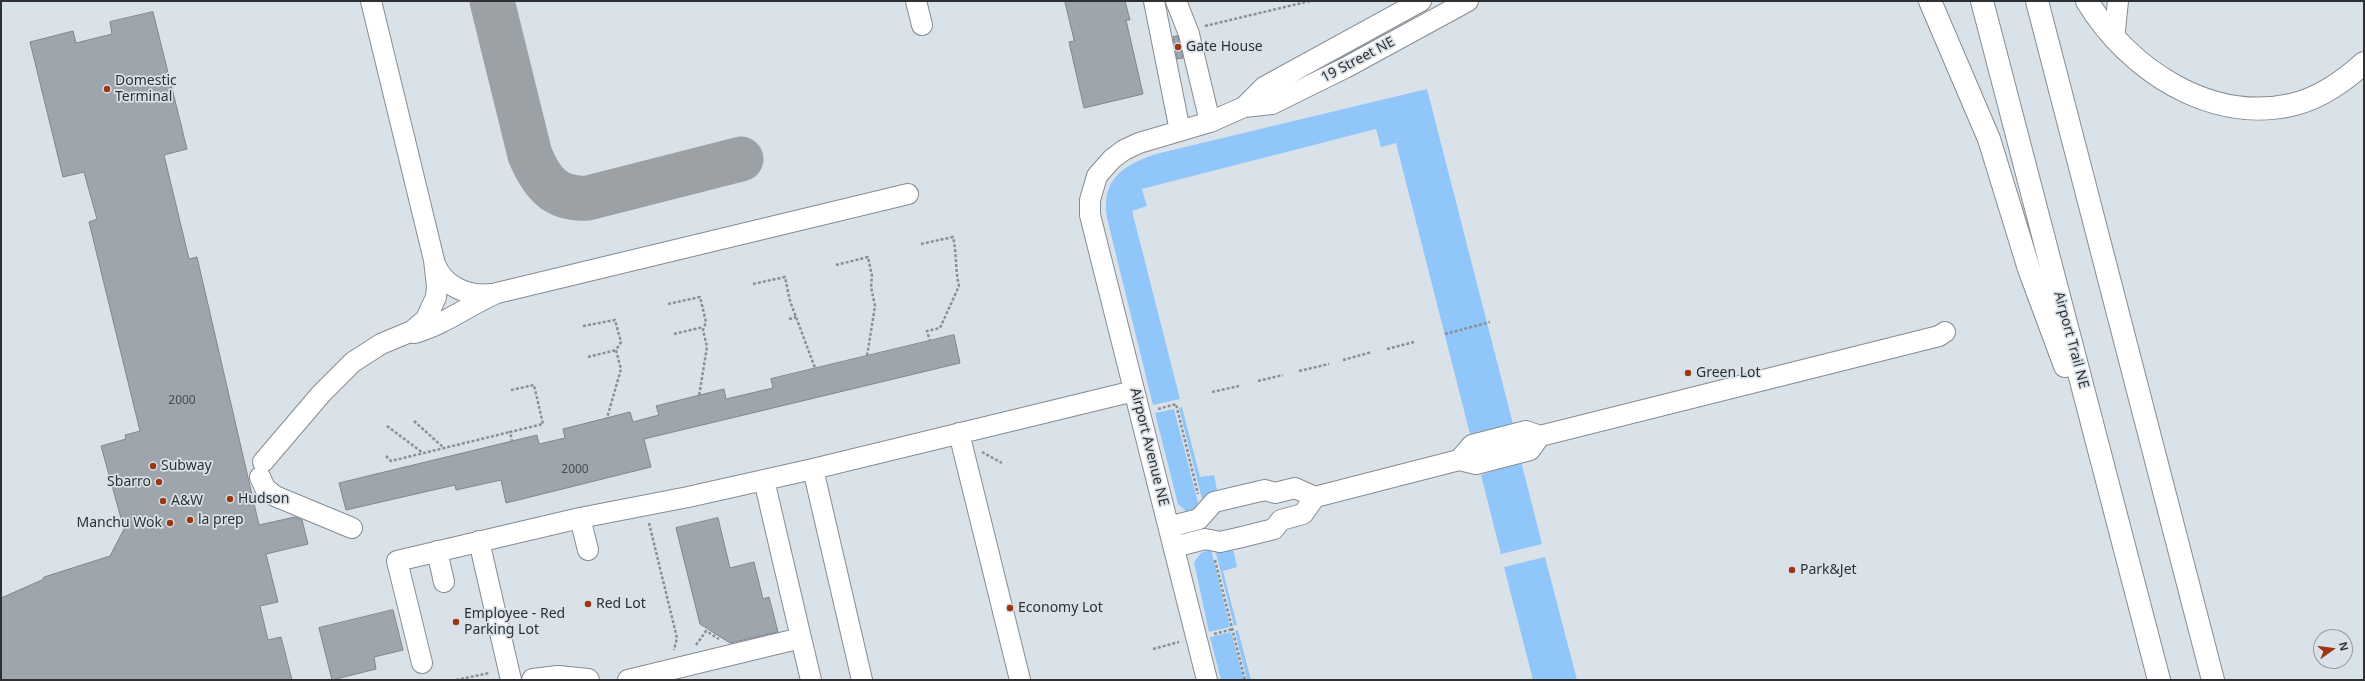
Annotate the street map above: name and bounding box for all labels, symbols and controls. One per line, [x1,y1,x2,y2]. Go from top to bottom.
street label: 19 Street NE [1318,34,1398,86]
place label: Gate House [1186,39,1263,55]
marker: Gate House [1173,42,1183,52]
place label: Domestic Terminal [115,73,177,106]
marker: Domestic Terminal [102,84,112,94]
street label: Airport Trail NE [2050,290,2092,390]
place label: Green Lot [1696,365,1761,381]
marker: Green Lot [1683,368,1693,378]
street label: Airport Avenue NE [1126,386,1172,508]
house number: 2000 [168,394,196,408]
place label: Subway [161,458,212,474]
marker: Subway [148,461,158,471]
house number: 2000 [561,463,589,477]
place label: Sbarro [107,474,151,490]
marker: Sbarro [154,477,164,487]
place label: Hudson [238,491,289,507]
place label: A&W [171,493,203,509]
marker: Hudson [225,494,235,504]
marker: A&W [158,496,168,506]
place label: la prep [198,512,244,528]
place label: Manchu Wok [76,515,162,531]
marker: la prep [185,515,195,525]
marker: Manchu Wok [165,518,175,528]
place label: Park&Jet [1800,562,1857,578]
marker: Park&Jet [1787,565,1797,575]
place label: Red Lot [596,596,646,612]
marker: Red Lot [583,599,593,609]
place label: Economy Lot [1018,600,1103,616]
marker: Economy Lot [1005,603,1015,613]
place label: Employee - Red Parking Lot [464,606,565,638]
marker: Employee - Red Parking Lot [451,617,461,627]
north arrow [2313,629,2353,669]
text: N [2336,640,2353,652]

